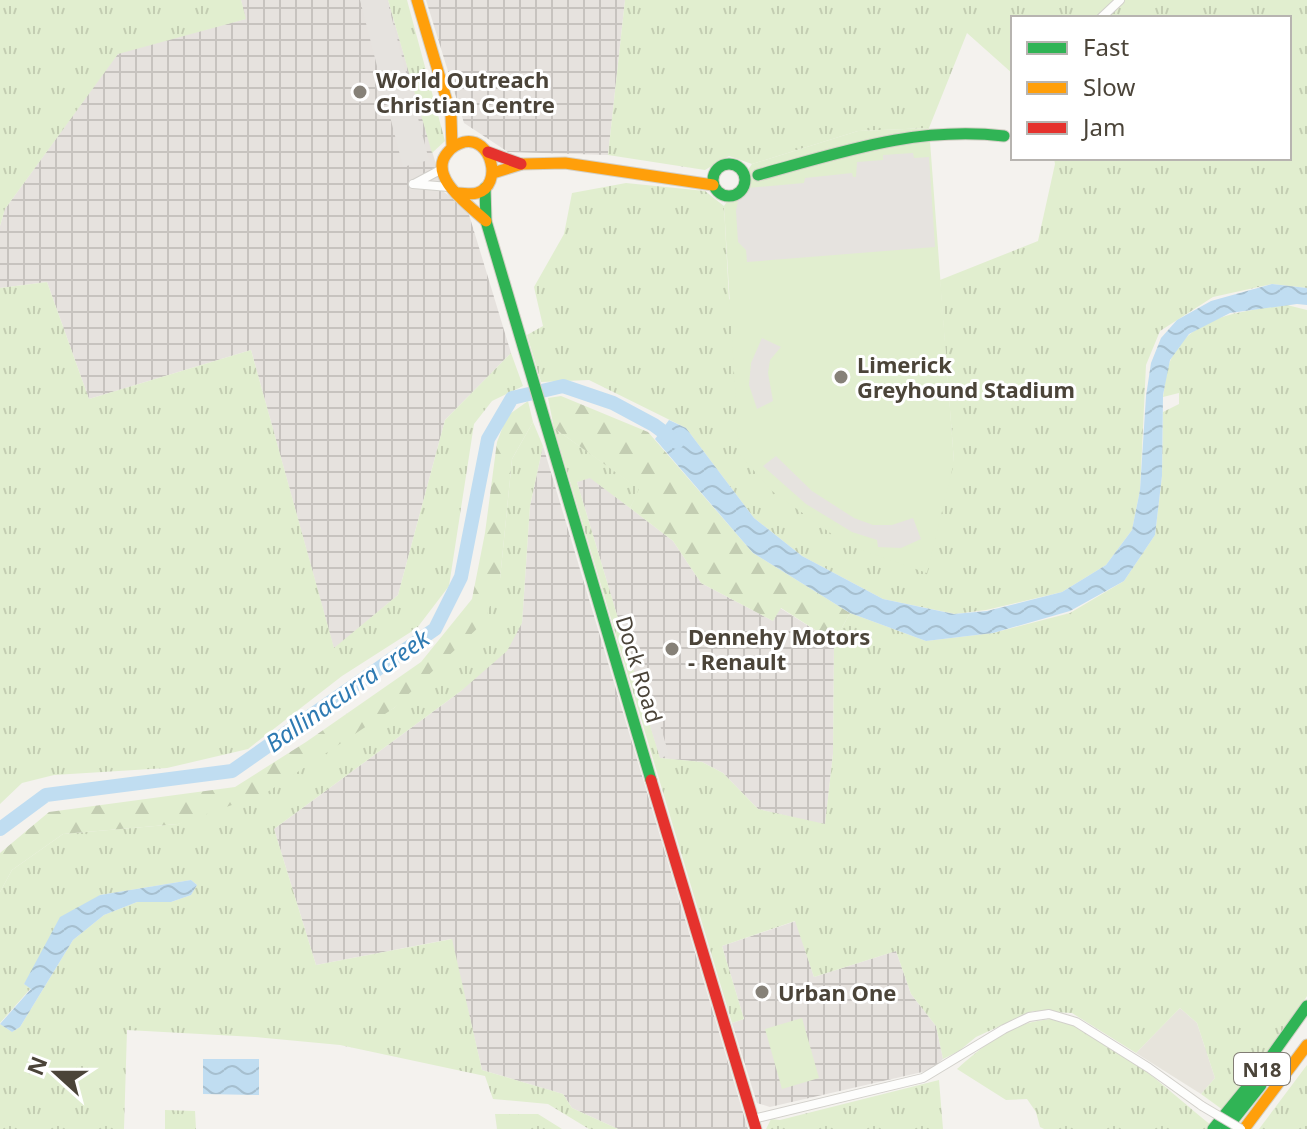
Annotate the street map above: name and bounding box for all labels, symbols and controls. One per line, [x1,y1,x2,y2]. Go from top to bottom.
legend [1011,16,1291,160]
text: Fast [1083,30,1129,63]
place label: World Outreach Christian Centre [376,64,555,119]
text: Slow [1083,70,1135,103]
marker: World Outreach Christian Centre [351,83,369,101]
text: Jam [1081,110,1125,143]
place label: Limerick Greyhound Stadium [857,349,1075,404]
marker: Limerick Greyhound Stadium [832,368,850,386]
street label: Dock Road [610,612,670,726]
water label: Ballinacurra creek [258,620,436,759]
place label: Dennehy Motors - Renault [688,621,870,676]
marker: Dennehy Motors - Renault [663,640,681,658]
place label: Urban One [778,977,896,1007]
marker: Urban One [753,983,771,1001]
north arrow [16,1033,96,1113]
text: N [19,1052,54,1079]
road number: N18 [1234,1053,1290,1085]

